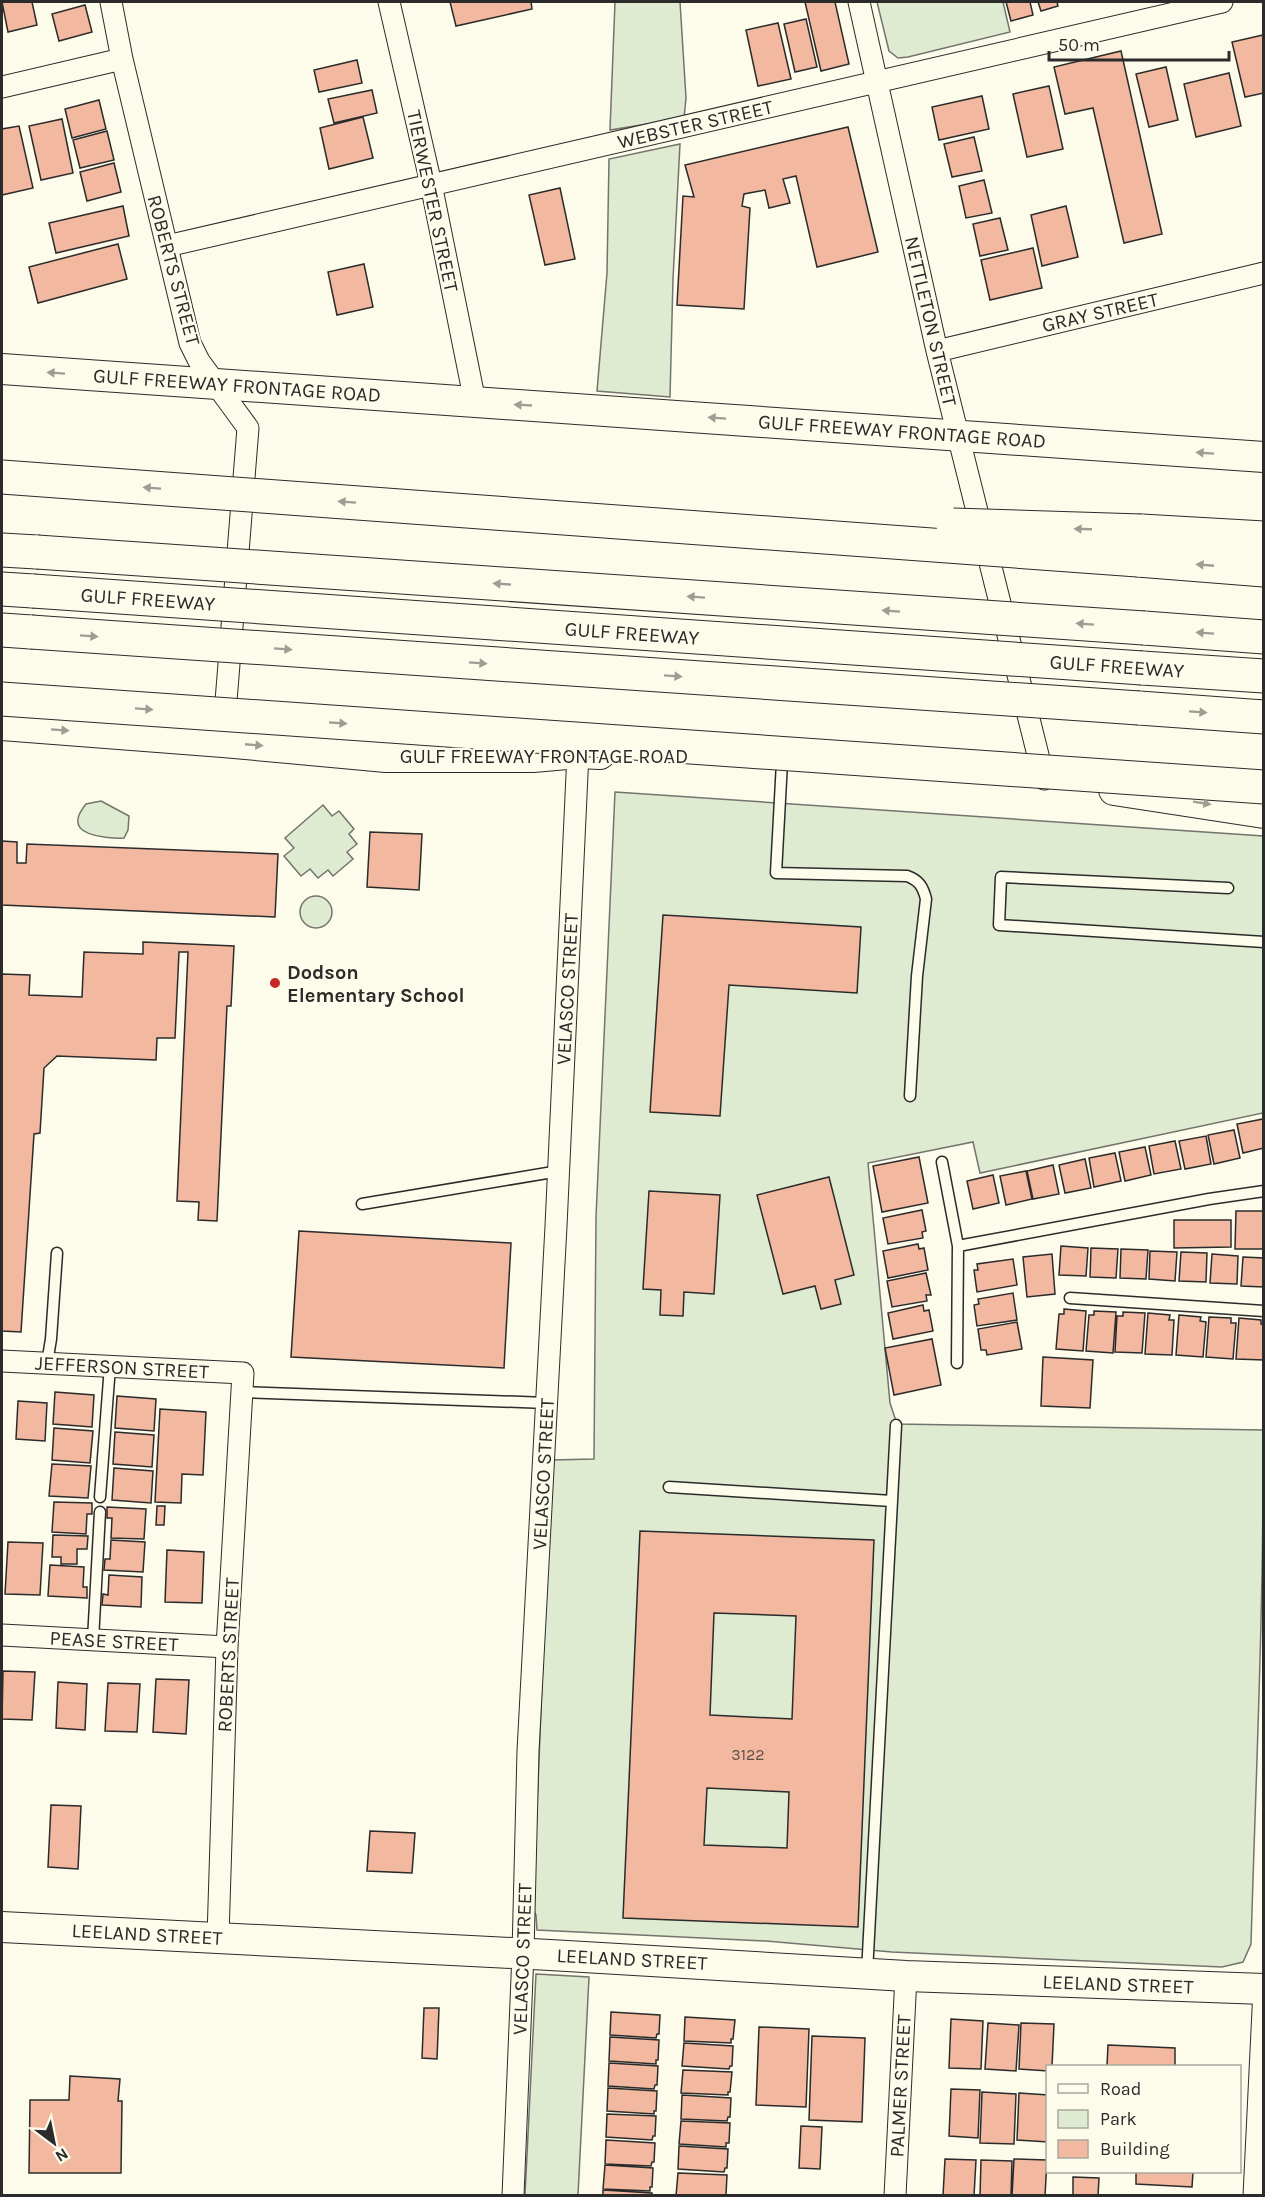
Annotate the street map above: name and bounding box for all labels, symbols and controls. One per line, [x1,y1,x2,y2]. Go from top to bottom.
scale bar [1049,24,1229,62]
text: 50 m [1058,34,1100,56]
street label: WEBSTER STREET [615,95,775,154]
street label: TIERWESTER STREET [402,108,463,294]
street label: ROBERTS STREET [142,192,205,348]
street label: NETTLETON STREET [900,234,961,408]
street label: GRAY STREET [1040,288,1161,337]
street label: GULF FREEWAY FRONTAGE ROAD [92,364,382,407]
one-way arrow [46,368,65,377]
one-way arrow [513,400,532,409]
street label: GULF FREEWAY FRONTAGE ROAD [757,410,1047,453]
one-way arrow [708,413,727,423]
one-way arrow [1196,448,1215,457]
one-way arrow [143,483,162,493]
one-way arrow [337,498,356,507]
one-way arrow [1073,525,1092,534]
one-way arrow [1196,560,1215,570]
one-way arrow [492,579,511,589]
street label: GULF FREEWAY [80,583,216,616]
one-way arrow [687,593,706,602]
one-way arrow [881,606,900,616]
street label: GULF FREEWAY [564,617,700,650]
one-way arrow [1076,619,1095,629]
one-way arrow [1196,628,1215,637]
one-way arrow [79,631,98,641]
one-way arrow [274,645,293,654]
street label: GULF FREEWAY [1049,650,1185,683]
one-way arrow [468,658,487,667]
one-way arrow [663,671,682,681]
one-way arrow [134,704,153,714]
one-way arrow [1188,707,1207,717]
one-way arrow [329,718,348,728]
one-way arrow [50,725,69,735]
one-way arrow [245,740,264,750]
street label: GULF FREEWAY FRONTAGE ROAD [400,745,688,768]
one-way arrow [1192,799,1211,808]
street label: VELASCO STREET [552,912,583,1066]
place label: Dodson Elementary School [287,961,465,1007]
marker: Dodson Elementary School [268,976,282,990]
street label: JEFFERSON STREET [34,1351,209,1384]
street label: VELASCO STREET [528,1397,559,1551]
street label: ROBERTS STREET [213,1577,244,1733]
street label: PEASE STREET [49,1627,179,1656]
house number: 3122 [731,1745,765,1764]
street label: VELASCO STREET [508,1883,537,2035]
street label: LEELAND STREET [71,1919,223,1950]
street label: LEELAND STREET [556,1944,708,1975]
street label: LEELAND STREET [1042,1970,1194,1999]
street label: PALMER STREET [885,2014,916,2158]
legend [1046,2065,1241,2173]
text: Road [1100,2078,1141,2100]
text: Park [1100,2108,1137,2130]
north arrow [24,2113,84,2173]
text: Building [1100,2138,1170,2160]
text: N [52,2144,72,2166]

